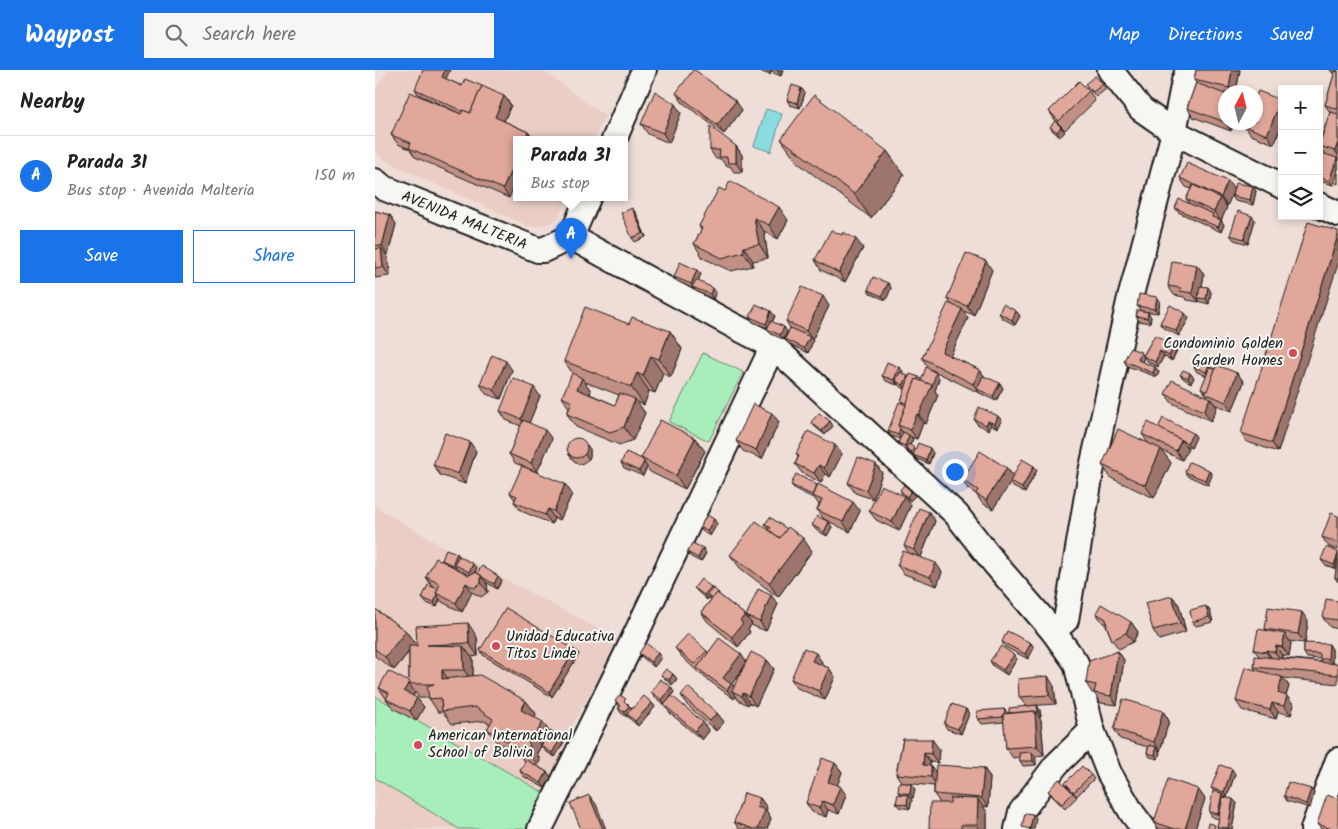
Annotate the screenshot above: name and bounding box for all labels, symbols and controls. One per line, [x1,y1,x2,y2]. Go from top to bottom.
search box [144,13,494,58]
text: Waypost [25,16,114,55]
text: Search here [202,20,296,50]
icon: search [162,21,190,49]
text: Map [1108,21,1140,50]
text: Directions [1168,21,1242,50]
text: Saved [1270,21,1313,50]
north arrow [1218,85,1263,130]
map controls [1278,85,1323,220]
button: + [1278,85,1323,130]
text: Nearby [20,86,85,119]
button: − [1278,130,1323,175]
popup [513,136,628,201]
text: Parada 31 [530,141,611,171]
text: Parada 31 [67,148,147,178]
text: A [31,163,41,188]
text: 150 m [314,163,355,188]
text: Bus stop [530,171,589,196]
button: layers [1278,175,1323,220]
text: Bus stop · Avenida Malteria [67,178,255,203]
street label: AVENIDA MALTERIA [397,185,531,257]
pin: A [555,218,587,259]
button: Save [20,230,183,283]
button: Share [193,230,355,283]
place label: Condominio Golden Garden Homes [1163,332,1284,373]
marker: Condominio Golden Garden Homes [1287,347,1299,359]
your location [942,459,968,485]
place label: Unidad Educativa Titos Linde [506,625,614,666]
marker: Unidad Educativa Titos Linde [490,640,502,652]
place label: American International School of Bolivia [428,724,572,765]
marker: American International School of Bolivia [412,739,424,751]

